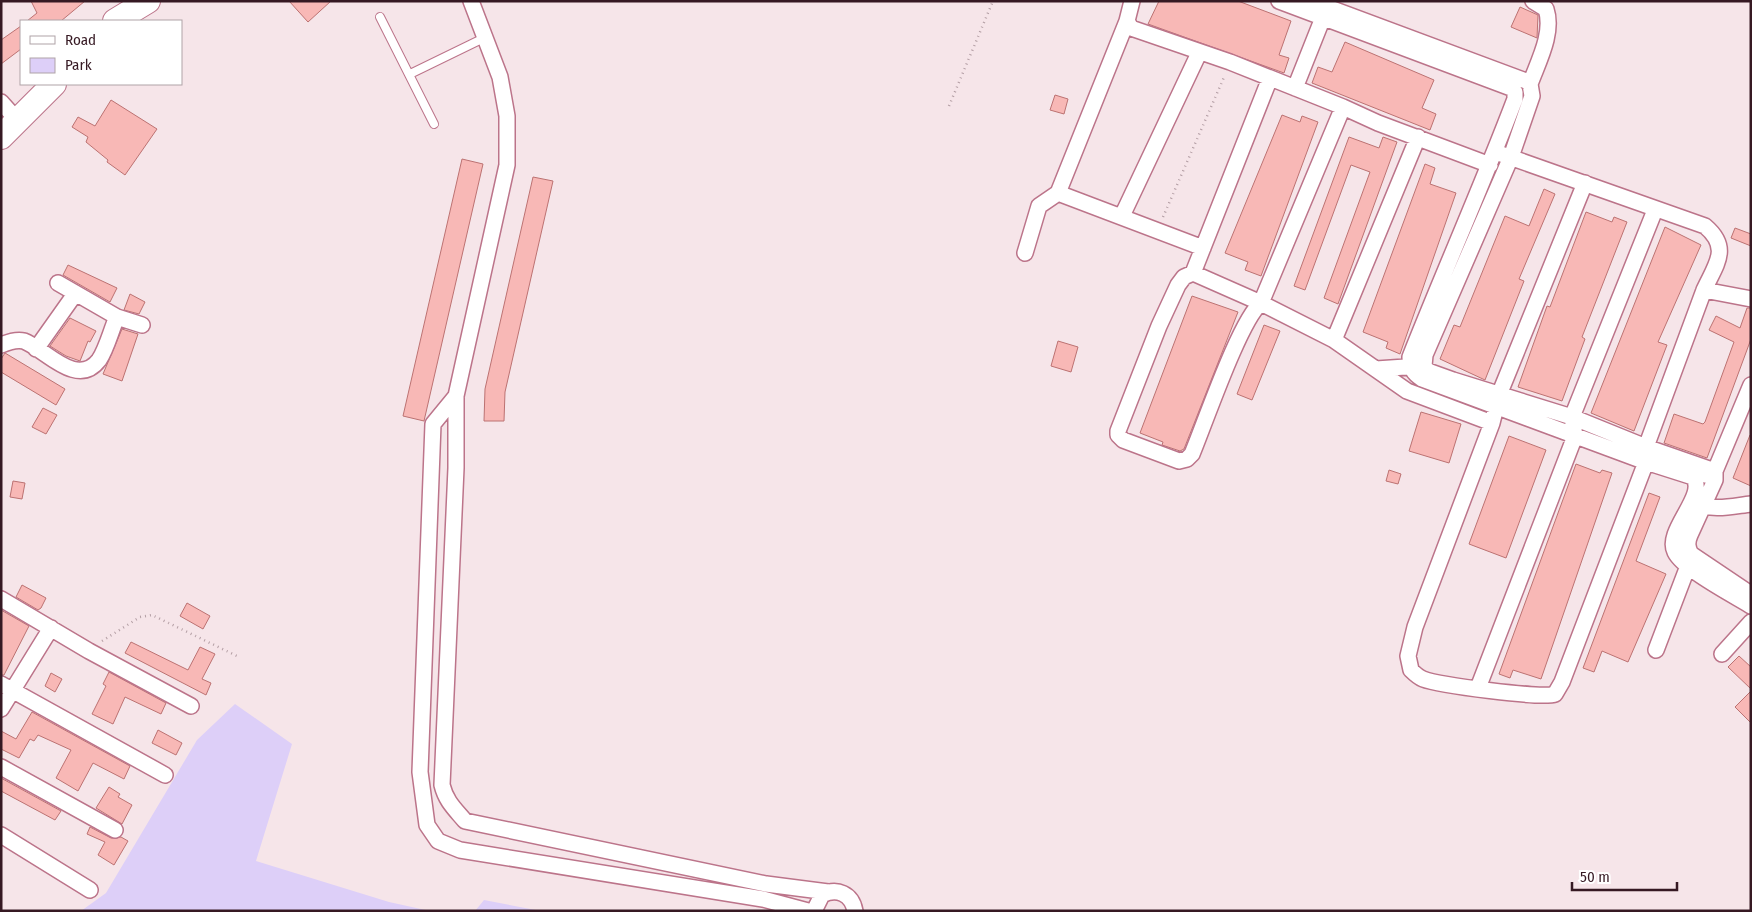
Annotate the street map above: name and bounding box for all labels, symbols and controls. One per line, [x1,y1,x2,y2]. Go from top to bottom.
legend [20,20,182,85]
text: Road [65,31,96,49]
text: Park [65,56,92,74]
scale bar [1572,860,1677,892]
text: 50 m [1580,868,1610,886]

